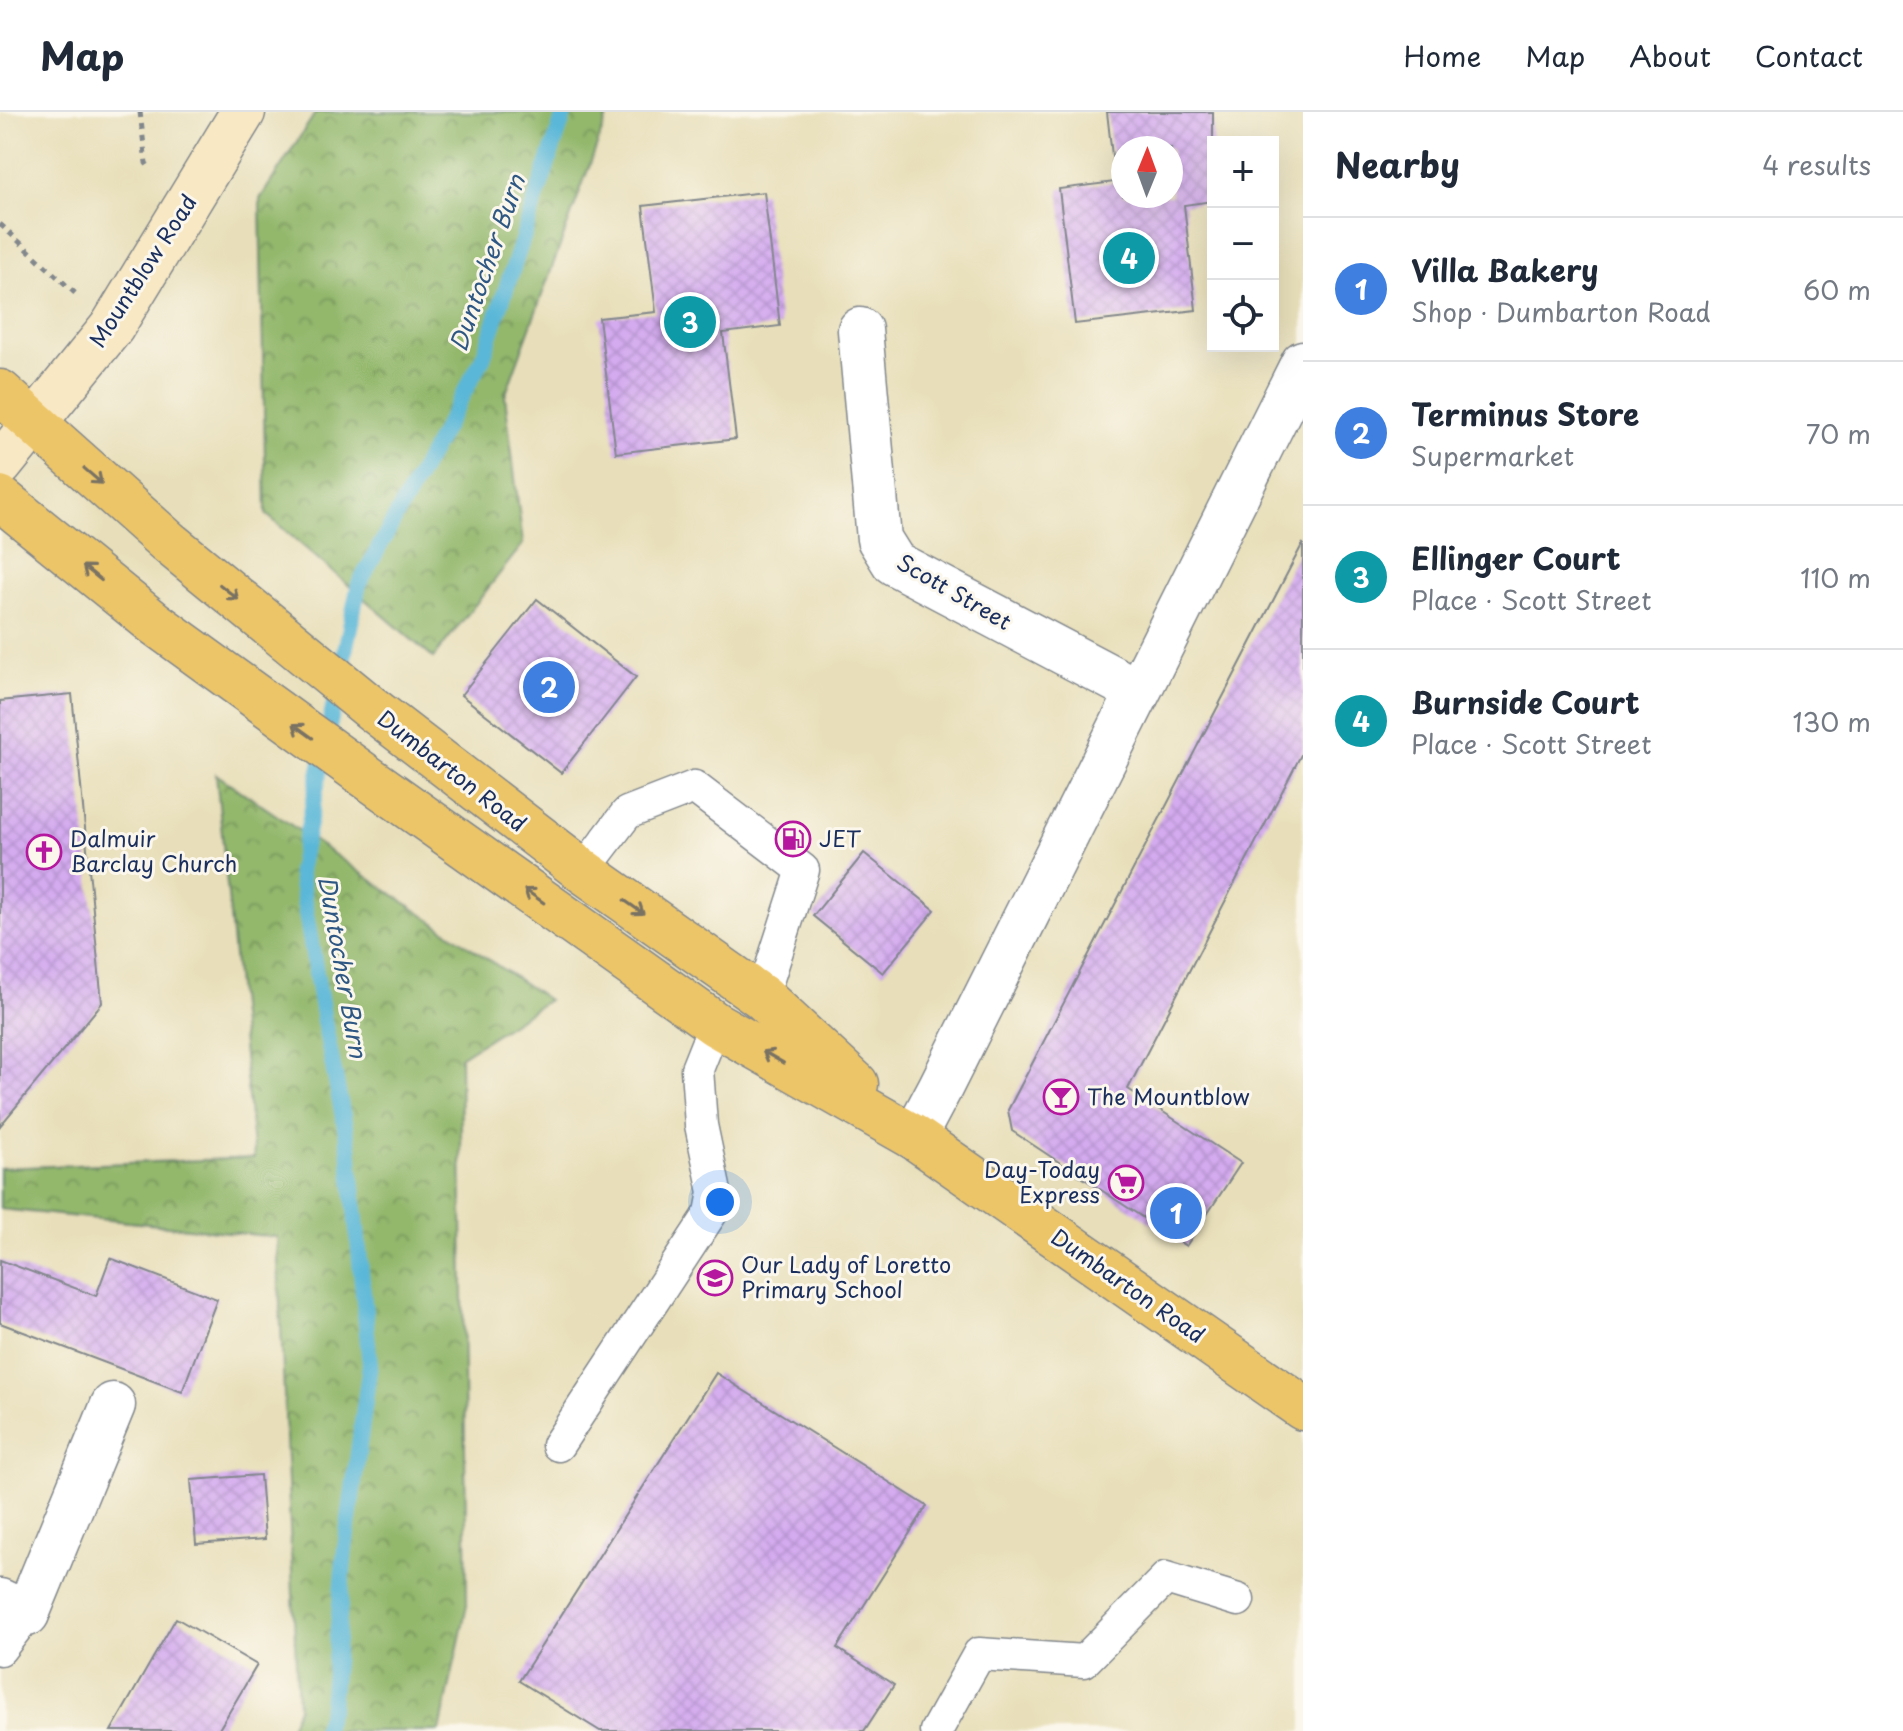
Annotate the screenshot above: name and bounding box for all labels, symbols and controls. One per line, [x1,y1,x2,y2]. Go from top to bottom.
text: Map [40,27,124,84]
text: Home [1403,34,1481,77]
text: Map [1525,34,1585,77]
text: About [1629,34,1711,77]
text: Contact [1755,34,1863,77]
north arrow [1111,136,1183,208]
map controls [1207,136,1279,352]
button: + [1207,136,1279,208]
text: Nearby [1335,138,1460,190]
text: 4 results [1762,145,1871,184]
water label: Duntocher Burn [439,169,533,355]
street label: Mountblow Road [80,187,204,353]
button: − [1207,208,1279,280]
pin: 4 [1103,228,1155,288]
text: Villa Bakery [1411,247,1599,292]
text: 1 [1355,270,1367,309]
text: 60 m [1803,270,1871,309]
button: locate [1207,280,1279,352]
pin: 3 [664,292,716,352]
text: Shop · Dumbarton Road [1411,292,1711,331]
text: Terminus Store [1411,391,1639,436]
text: 2 [1352,414,1370,453]
text: 70 m [1806,414,1871,453]
text: Supermarket [1411,436,1574,475]
one-way arrow [83,467,103,485]
text: Ellinger Court [1411,535,1621,580]
street label: Scott Street [891,545,1018,637]
text: 3 [1352,558,1370,597]
text: 110 m [1800,558,1871,597]
one-way arrow [82,564,103,581]
text: Place · Scott Street [1411,580,1652,619]
one-way arrow [218,583,238,601]
pin: 2 [523,657,575,717]
text: Burnside Court [1411,679,1640,724]
street label: Dumbarton Road [371,701,534,839]
text: 4 [1352,702,1370,741]
text: 130 m [1792,702,1871,741]
one-way arrow [293,723,315,740]
text: Place · Scott Street [1411,724,1652,763]
fuel station icon: JET [774,820,812,858]
place label: Dalmuir Barclay Church [70,821,237,879]
place label: JET [819,821,861,854]
church icon: Dalmuir Barclay Church [25,833,63,871]
water label: Duntocher Burn [310,873,378,1061]
one-way arrow [524,888,546,904]
one-way arrow [622,899,644,915]
one-way arrow [762,1049,785,1065]
bar icon: The Mountblow [1042,1078,1080,1116]
place label: The Mountblow [1087,1079,1249,1112]
place label: Day-Today Express [984,1152,1100,1210]
supermarket icon: Day-Today Express [1107,1164,1145,1202]
your location [700,1182,740,1222]
pin: 1 [1150,1183,1202,1243]
street label: Dumbarton Road [1045,1219,1212,1350]
place label: Our Lady of Loretto Primary School [741,1247,951,1305]
school or university icon: Our Lady of Loretto Primary School [696,1259,734,1297]

